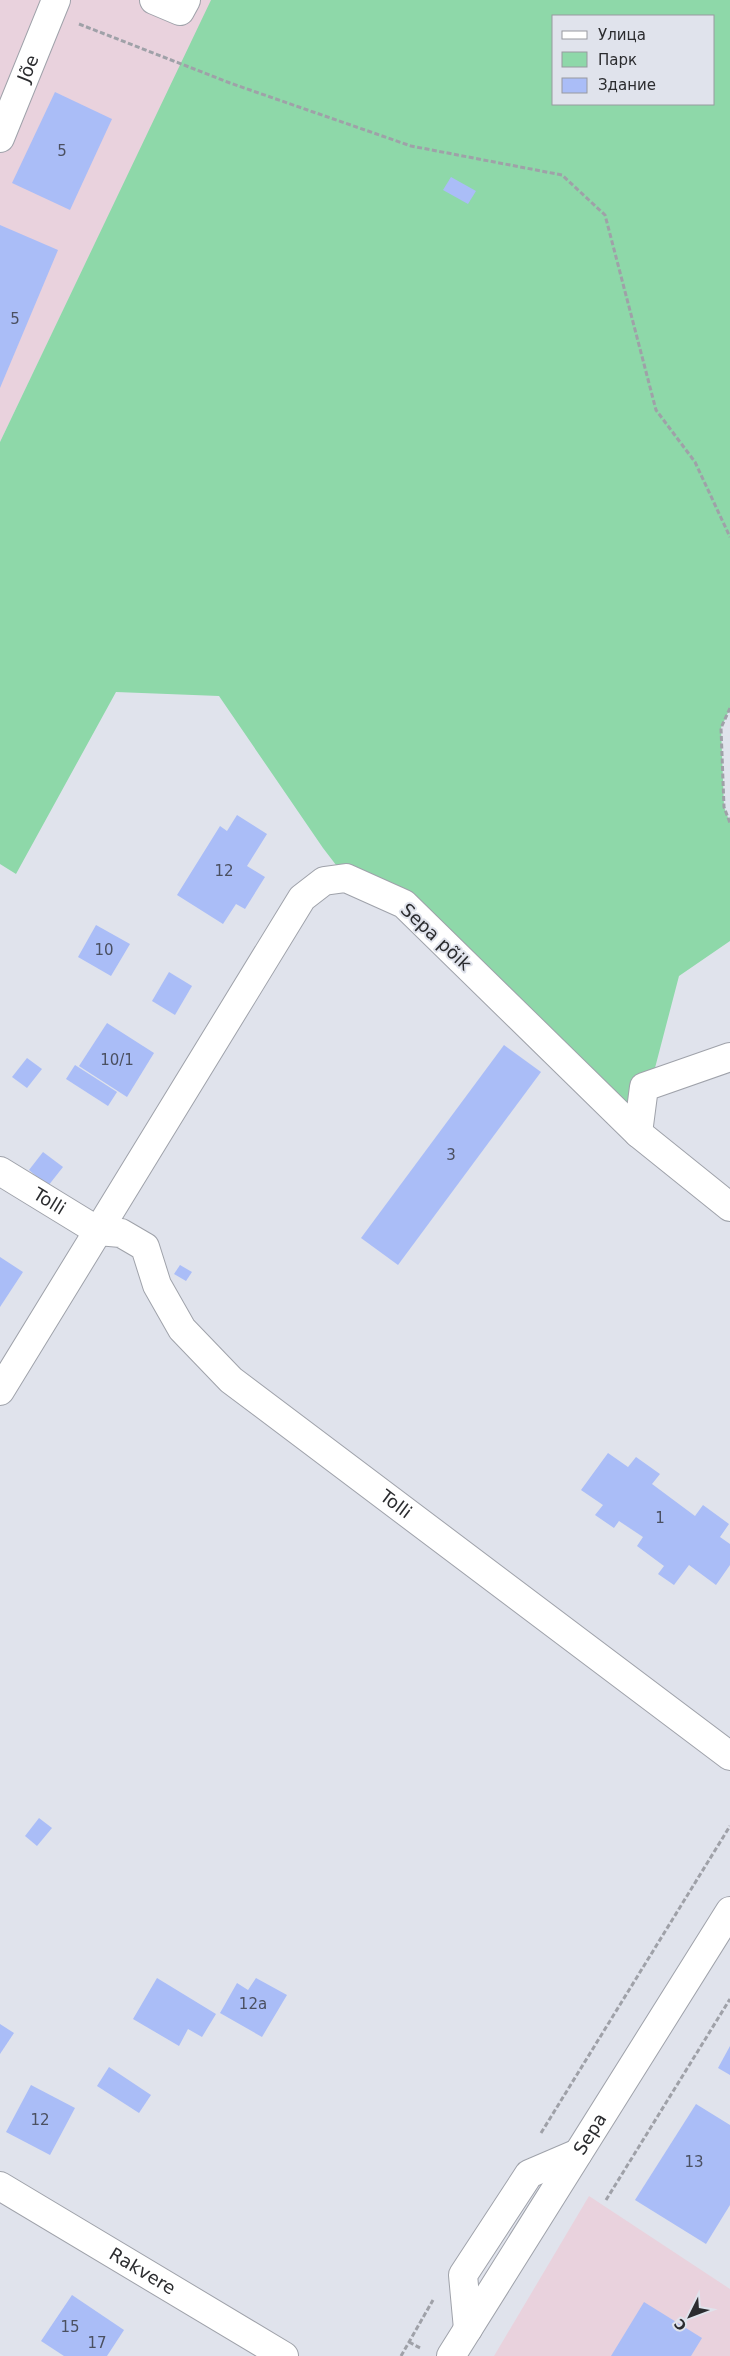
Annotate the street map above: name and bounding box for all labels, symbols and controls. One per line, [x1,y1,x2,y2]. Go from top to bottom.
legend [552,15,715,105]
text: Улица [598,26,646,44]
text: Парк [598,51,637,69]
street label: Jõe [12,52,43,86]
text: Здание [598,76,656,94]
house number: 5 [57,142,67,160]
house number: 5 [10,310,20,328]
house number: 12 [214,862,234,880]
street label: Sepa põik [397,899,476,975]
house number: 10 [94,941,114,959]
house number: 10/1 [100,1051,134,1069]
house number: 3 [446,1146,456,1164]
street label: Tolli [29,1183,70,1219]
street label: Tolli [375,1485,416,1522]
house number: 1 [655,1509,665,1527]
house number: 12a [239,1995,267,2013]
street label: Sepa [569,2109,611,2158]
house number: 12 [30,2111,50,2129]
house number: 13 [684,2153,704,2171]
street label: Rakvere [106,2243,180,2299]
north arrow [665,2291,715,2341]
text: С [671,2316,690,2334]
house number: 15 [60,2318,80,2336]
house number: 17 [87,2334,107,2352]

